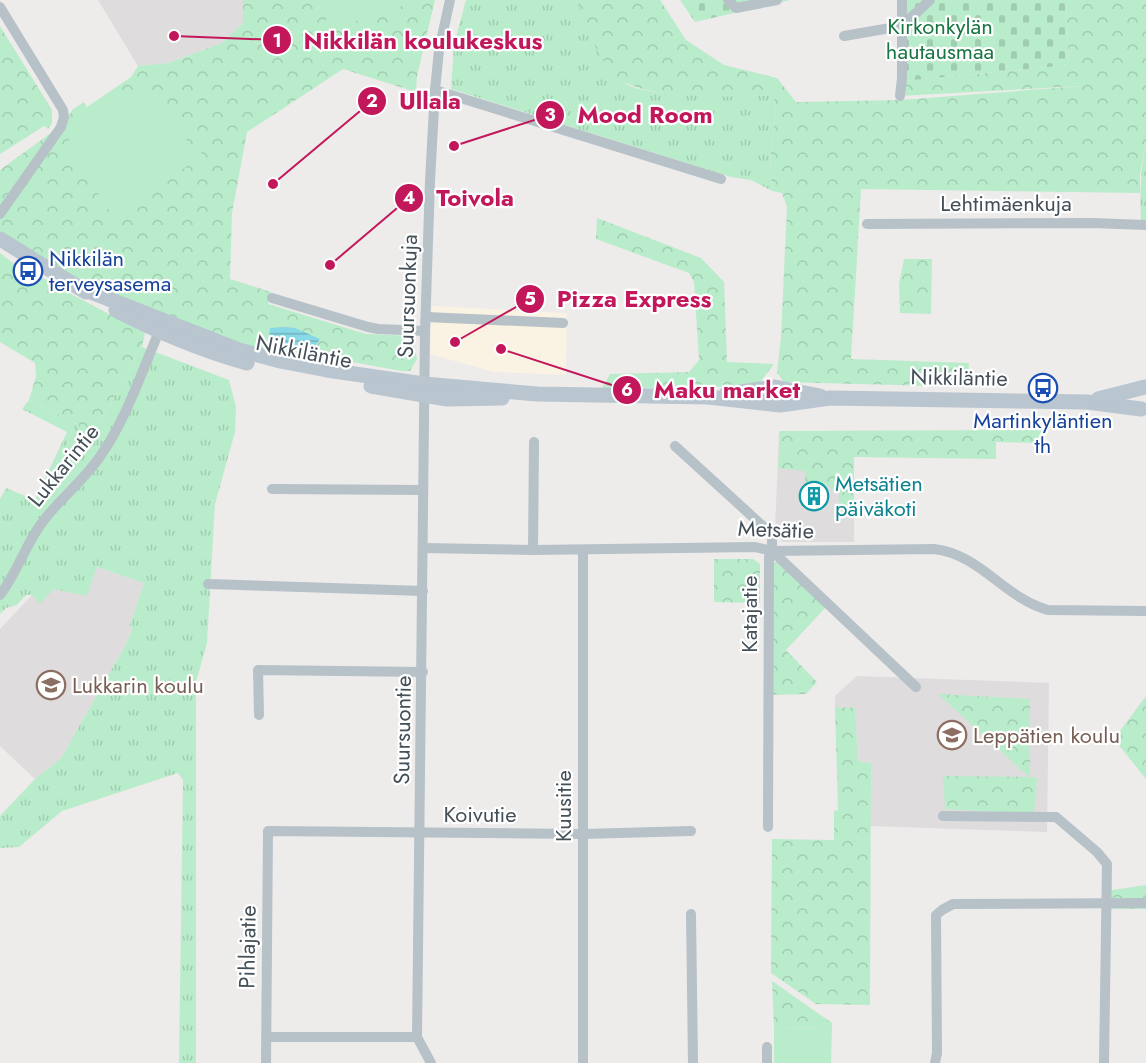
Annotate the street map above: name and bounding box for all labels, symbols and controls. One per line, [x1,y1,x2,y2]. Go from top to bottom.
park label: Kirkonkylän hautausmaa [886,10,994,67]
callout: Nikkilän koulukeskus [262,19,554,61]
text: Nikkilän koulukeskus [304,23,542,58]
text: 1 [272,28,282,54]
callout: Ullala [357,80,473,122]
text: Ullala [399,83,461,118]
text: 2 [366,88,378,114]
callout: Mood Room [535,94,724,136]
text: Mood Room [577,97,713,132]
text: 3 [544,102,556,128]
callout: Toivola [394,177,526,219]
text: Toivola [436,180,514,215]
text: 4 [403,185,415,211]
street label: Lehtimäenkuja [940,187,1072,219]
street label: Suursuonkuja [389,234,425,358]
place label: Nikkilän terveysasema [49,242,171,299]
bus stop icon: Nikkilän terveysasema [12,255,44,287]
callout: Pizza Express [515,278,723,320]
text: Pizza Express [557,281,711,316]
text: 5 [524,286,536,312]
street label: Nikkiläntie [253,326,355,376]
street label: Nikkiläntie [910,360,1008,394]
callout: Maku market [612,369,813,411]
text: Maku market [654,372,801,407]
bus stop icon: Martinkyläntien th [1027,372,1059,404]
text: 6 [621,377,633,403]
place label: Martinkyläntien th [973,404,1113,461]
street label: Lukkarintie [20,417,106,513]
place label: Metsätien päiväkoti [835,467,923,524]
building icon: Metsätien päiväkoti [798,480,830,512]
street label: Metsätie [737,512,815,546]
street label: Katajatie [733,575,765,653]
school or university icon: Lukkarin koulu [35,669,67,701]
place label: Lukkarin koulu [72,669,204,701]
street label: Suursuontie [385,675,419,785]
school or university icon: Leppätien koulu [936,719,968,751]
place label: Leppätien koulu [973,719,1120,751]
street label: Kuusitie [547,770,579,842]
street label: Koivutie [443,798,517,830]
street label: Pihlajatie [230,905,264,989]

